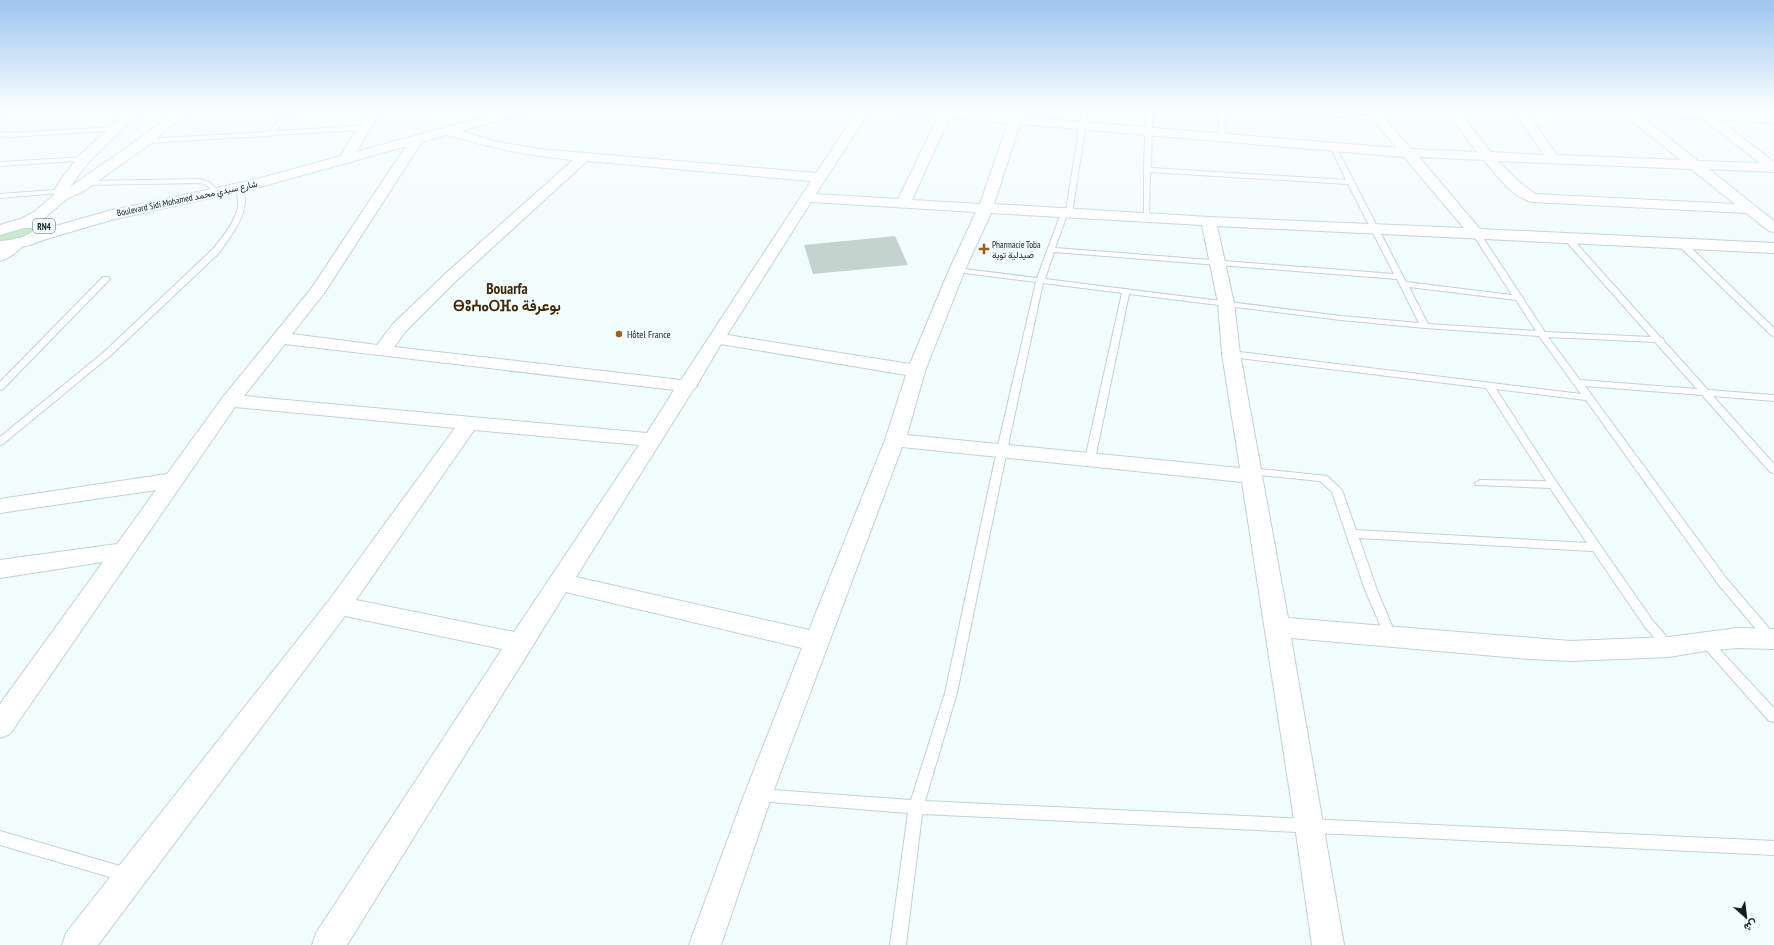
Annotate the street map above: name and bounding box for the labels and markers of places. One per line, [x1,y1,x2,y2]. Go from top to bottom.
place label: Pharmacie Toba صيدلية توبة [992,239,1041,261]
marker: Pharmacie Toba صيدلية توبة [979,244,989,254]
place label: Hôtel France [627,328,671,341]
marker: Hôtel France [614,329,624,339]

